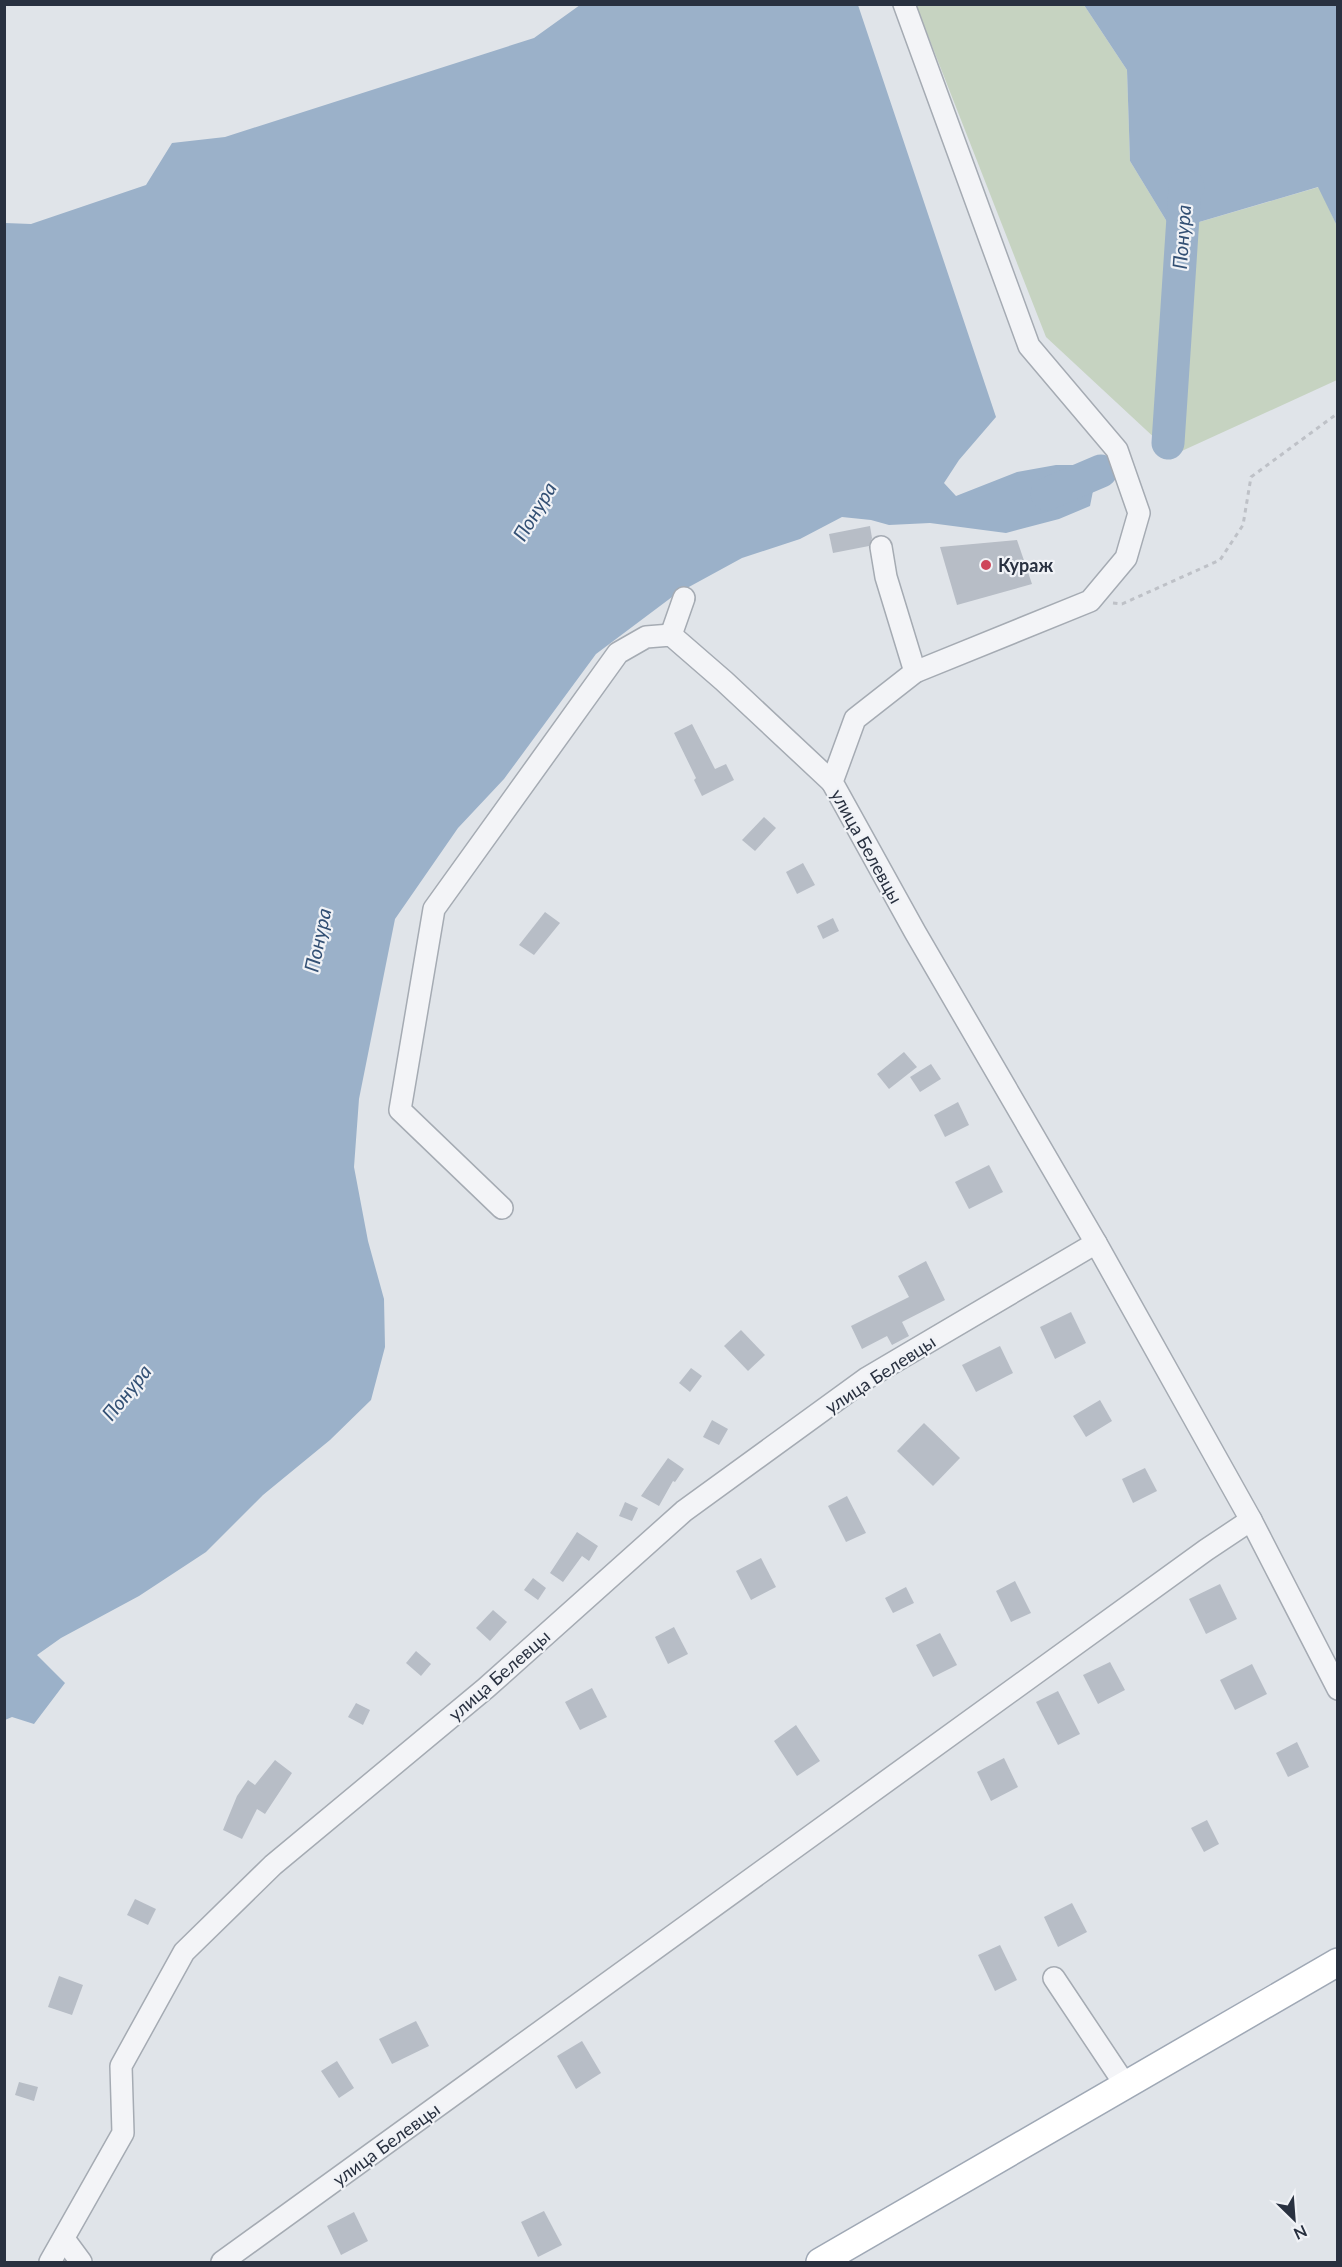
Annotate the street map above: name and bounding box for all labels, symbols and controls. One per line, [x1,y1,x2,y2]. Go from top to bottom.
water label: Понура [1167,204,1195,270]
water label: Понура [507,477,561,545]
place label: Кураж [998,554,1053,576]
marker: Кураж [979,558,993,572]
street label: улица Белевцы [827,785,907,907]
water label: Понура [299,906,335,974]
street label: улица Белевцы [821,1330,939,1418]
water label: Понура [96,1359,156,1425]
street label: улица Белевцы [444,1625,554,1725]
street label: улица Белевцы [328,2098,444,2190]
north arrow [1264,2189,1324,2249]
text: N [1291,2222,1310,2244]

